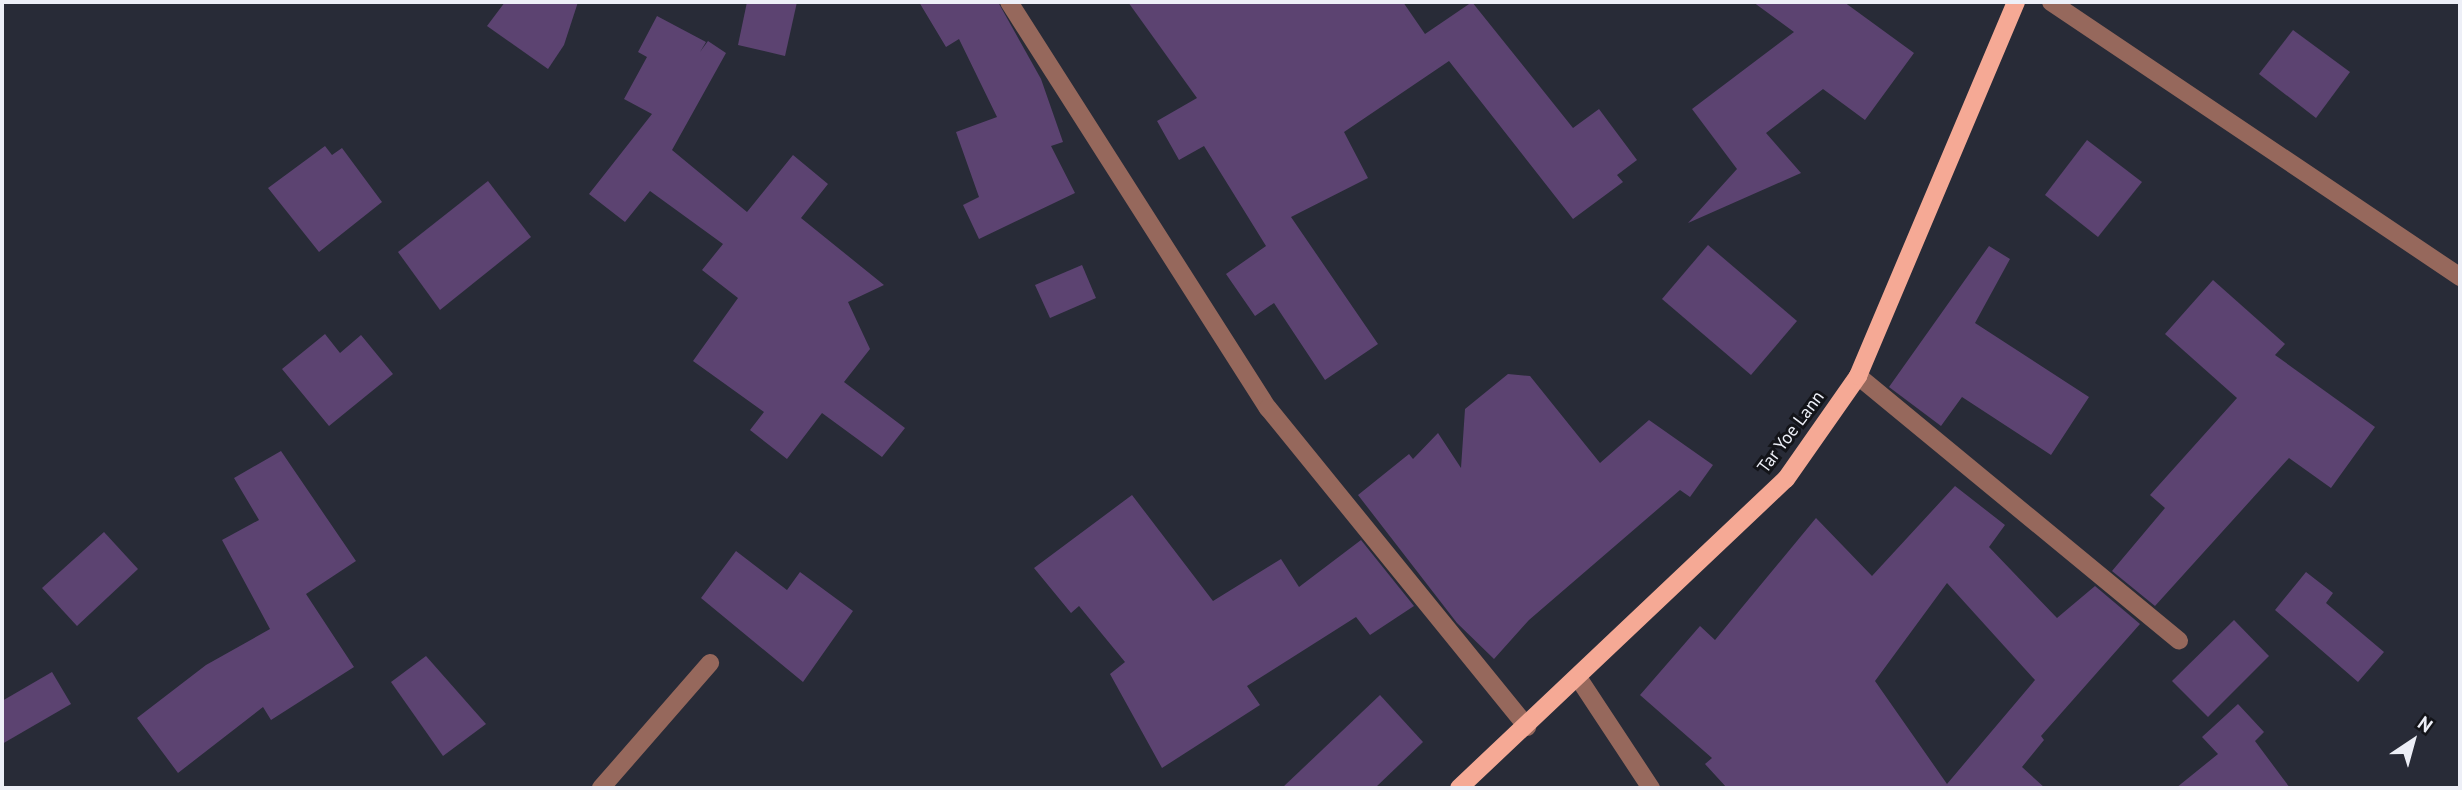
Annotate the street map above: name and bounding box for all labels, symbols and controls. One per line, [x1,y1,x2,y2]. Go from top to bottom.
street label: Tar Yoe Lann [1753,387,1829,477]
north arrow [2378,706,2448,776]
text: N [2413,711,2437,737]

